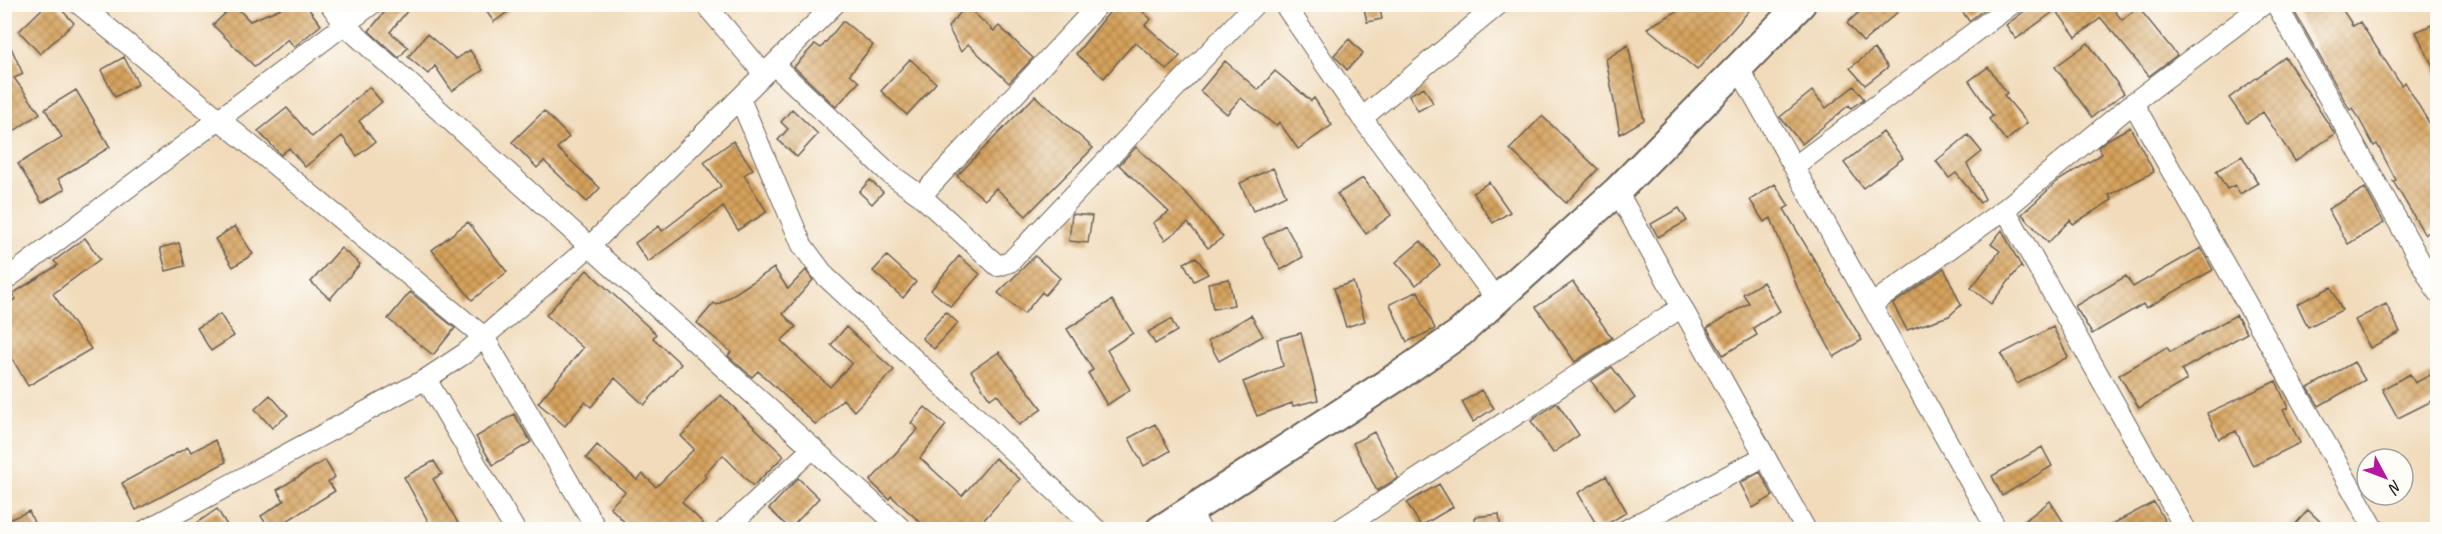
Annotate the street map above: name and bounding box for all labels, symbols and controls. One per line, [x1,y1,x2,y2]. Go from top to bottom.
north arrow [2355,447,2415,507]
text: N [2383,476,2406,499]

